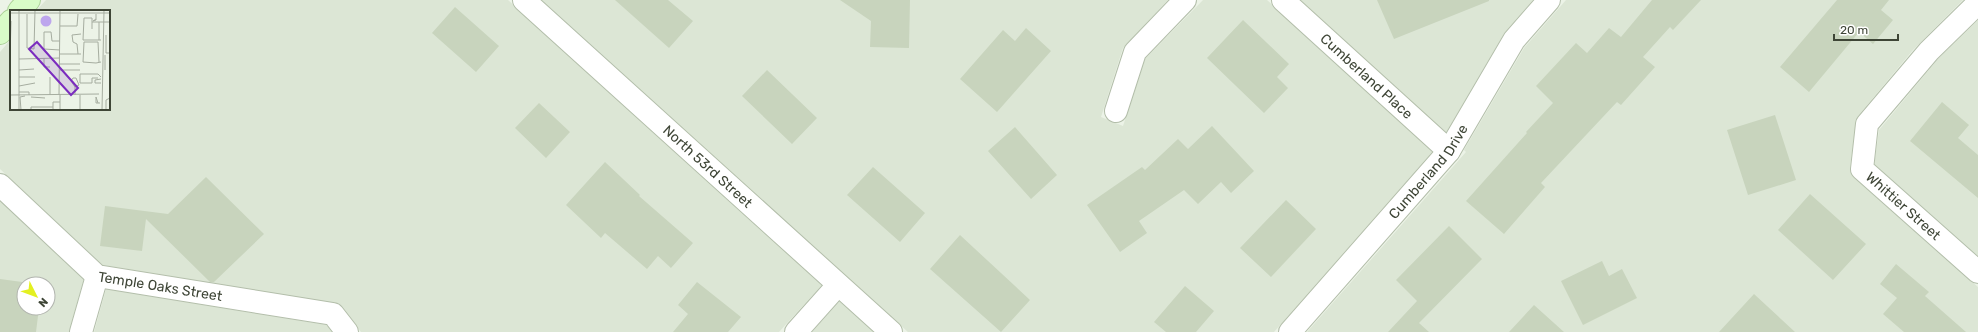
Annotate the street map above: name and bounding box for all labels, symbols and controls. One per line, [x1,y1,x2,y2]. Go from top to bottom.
inset map [10,10,110,110]
scale bar [1834,16,1898,42]
text: 20 m [1840,23,1868,37]
street label: Cumberland Place [1317,30,1416,122]
street label: Cumberland Drive [1385,121,1471,222]
street label: North 53rd Street [660,122,757,212]
street label: Whittier Street [1862,168,1945,244]
street label: Temple Oaks Street [97,268,224,305]
north arrow [16,276,56,316]
text: N [36,295,51,310]

